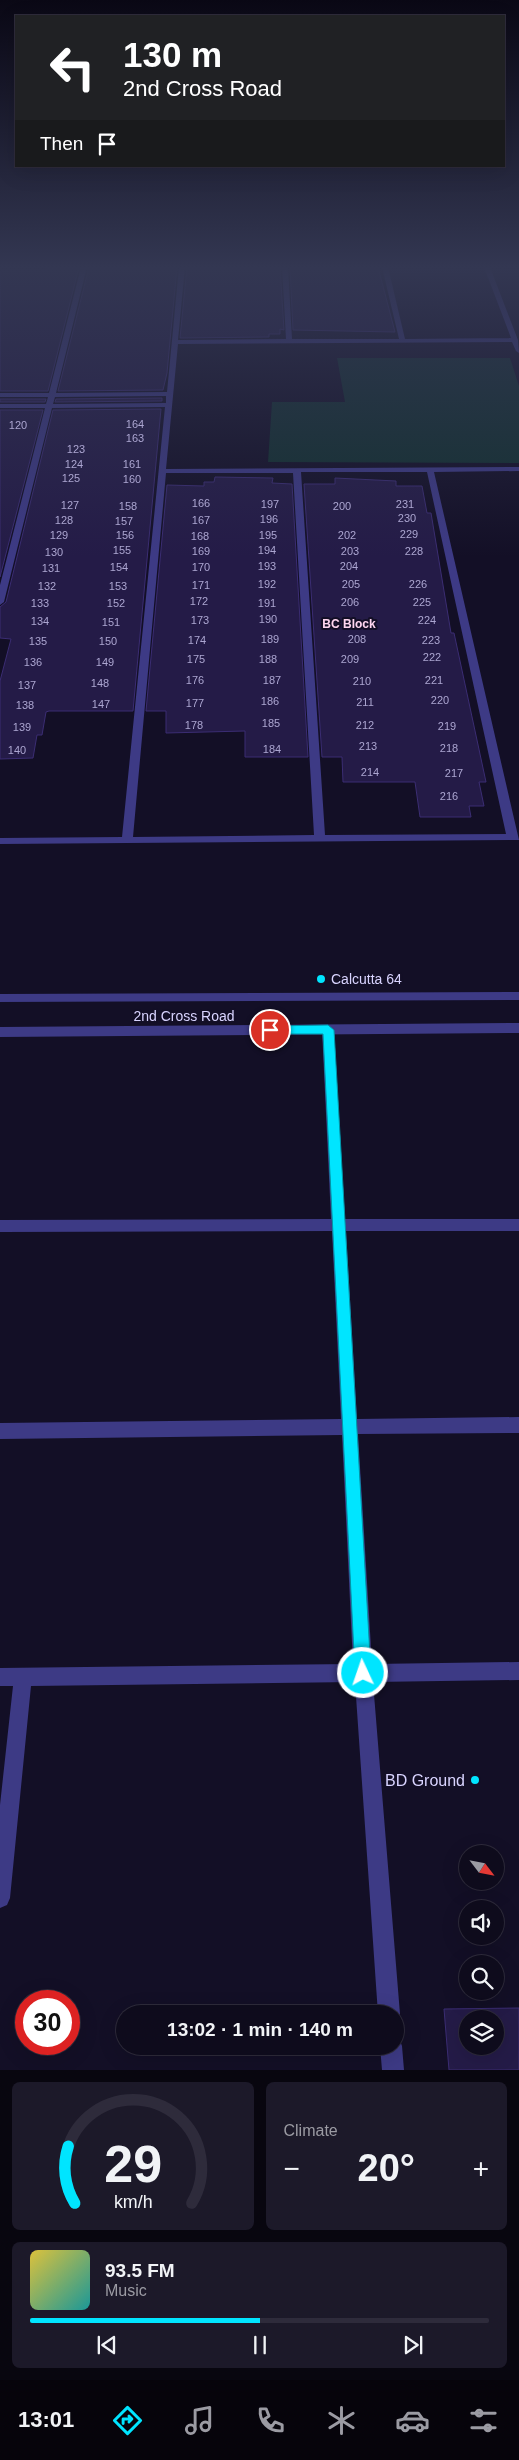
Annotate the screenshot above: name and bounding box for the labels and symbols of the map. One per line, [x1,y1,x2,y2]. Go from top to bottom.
house number: 164 [126,418,144,430]
house number: 120 [9,419,27,431]
house number: 163 [126,432,144,444]
house number: 123 [67,443,85,455]
house number: 124 [65,458,83,470]
house number: 161 [123,458,141,470]
house number: 125 [62,472,80,484]
house number: 160 [123,473,141,485]
house number: 166 [192,497,210,509]
house number: 197 [261,498,279,510]
house number: 231 [396,498,414,510]
house number: 127 [61,499,79,511]
house number: 158 [119,500,137,512]
house number: 200 [333,500,351,512]
house number: 230 [398,512,416,524]
house number: 196 [260,513,278,525]
house number: 128 [55,514,73,526]
house number: 167 [192,514,210,526]
house number: 157 [115,515,133,527]
house number: 229 [400,528,418,540]
house number: 129 [50,529,68,541]
house number: 156 [116,529,134,541]
house number: 195 [259,529,277,541]
house number: 202 [338,529,356,541]
house number: 168 [191,530,209,542]
house number: 155 [113,544,131,556]
house number: 194 [258,544,276,556]
house number: 169 [192,545,210,557]
house number: 203 [341,545,359,557]
house number: 228 [405,545,423,557]
house number: 130 [45,546,63,558]
house number: 193 [258,560,276,572]
house number: 204 [340,560,358,572]
house number: 154 [110,561,128,573]
house number: 170 [192,561,210,573]
house number: 131 [42,562,60,574]
house number: 192 [258,578,276,590]
house number: 205 [342,578,360,590]
house number: 226 [409,578,427,590]
house number: 171 [192,579,210,591]
house number: 132 [38,580,56,592]
house number: 153 [109,580,127,592]
house number: 172 [190,595,208,607]
house number: 206 [341,596,359,608]
house number: 225 [413,596,431,608]
house number: 133 [31,597,49,609]
house number: 152 [107,597,125,609]
house number: 191 [258,597,276,609]
house number: 190 [259,613,277,625]
house number: 173 [191,614,209,626]
house number: 224 [418,614,436,626]
house number: 134 [31,615,49,627]
house number: 151 [102,616,120,628]
district label: BC Block [322,617,376,631]
house number: 189 [261,633,279,645]
house number: 208 [348,633,366,645]
house number: 174 [188,634,206,646]
house number: 223 [422,634,440,646]
house number: 135 [29,635,47,647]
house number: 150 [99,635,117,647]
house number: 222 [423,651,441,663]
house number: 175 [187,653,205,665]
house number: 188 [259,653,277,665]
house number: 209 [341,653,359,665]
house number: 136 [24,656,42,668]
house number: 149 [96,656,114,668]
house number: 176 [186,674,204,686]
house number: 187 [263,674,281,686]
house number: 221 [425,674,443,686]
house number: 210 [353,675,371,687]
house number: 148 [91,677,109,689]
house number: 137 [18,679,36,691]
house number: 220 [431,694,449,706]
house number: 186 [261,695,279,707]
house number: 211 [356,696,374,708]
house number: 177 [186,697,204,709]
house number: 147 [92,698,110,710]
house number: 138 [16,699,34,711]
house number: 185 [262,717,280,729]
house number: 178 [185,719,203,731]
house number: 212 [356,719,374,731]
house number: 219 [438,720,456,732]
house number: 139 [13,721,31,733]
house number: 213 [359,740,377,752]
house number: 218 [440,742,458,754]
house number: 184 [263,743,281,755]
house number: 140 [8,744,26,756]
house number: 214 [361,766,379,778]
house number: 217 [445,767,463,779]
house number: 216 [440,790,458,802]
place label: Calcutta 64 [331,971,402,987]
marker: Calcutta 64 [315,973,327,985]
street label: 2nd Cross Road [133,1008,235,1024]
pin [249,1009,291,1051]
position arrow [336,1646,388,1698]
place label: BD Ground [385,1772,465,1789]
marker: BD Ground [469,1774,481,1786]
north arrow [459,1845,504,1890]
speed limit sign: 30 [15,1990,80,2055]

